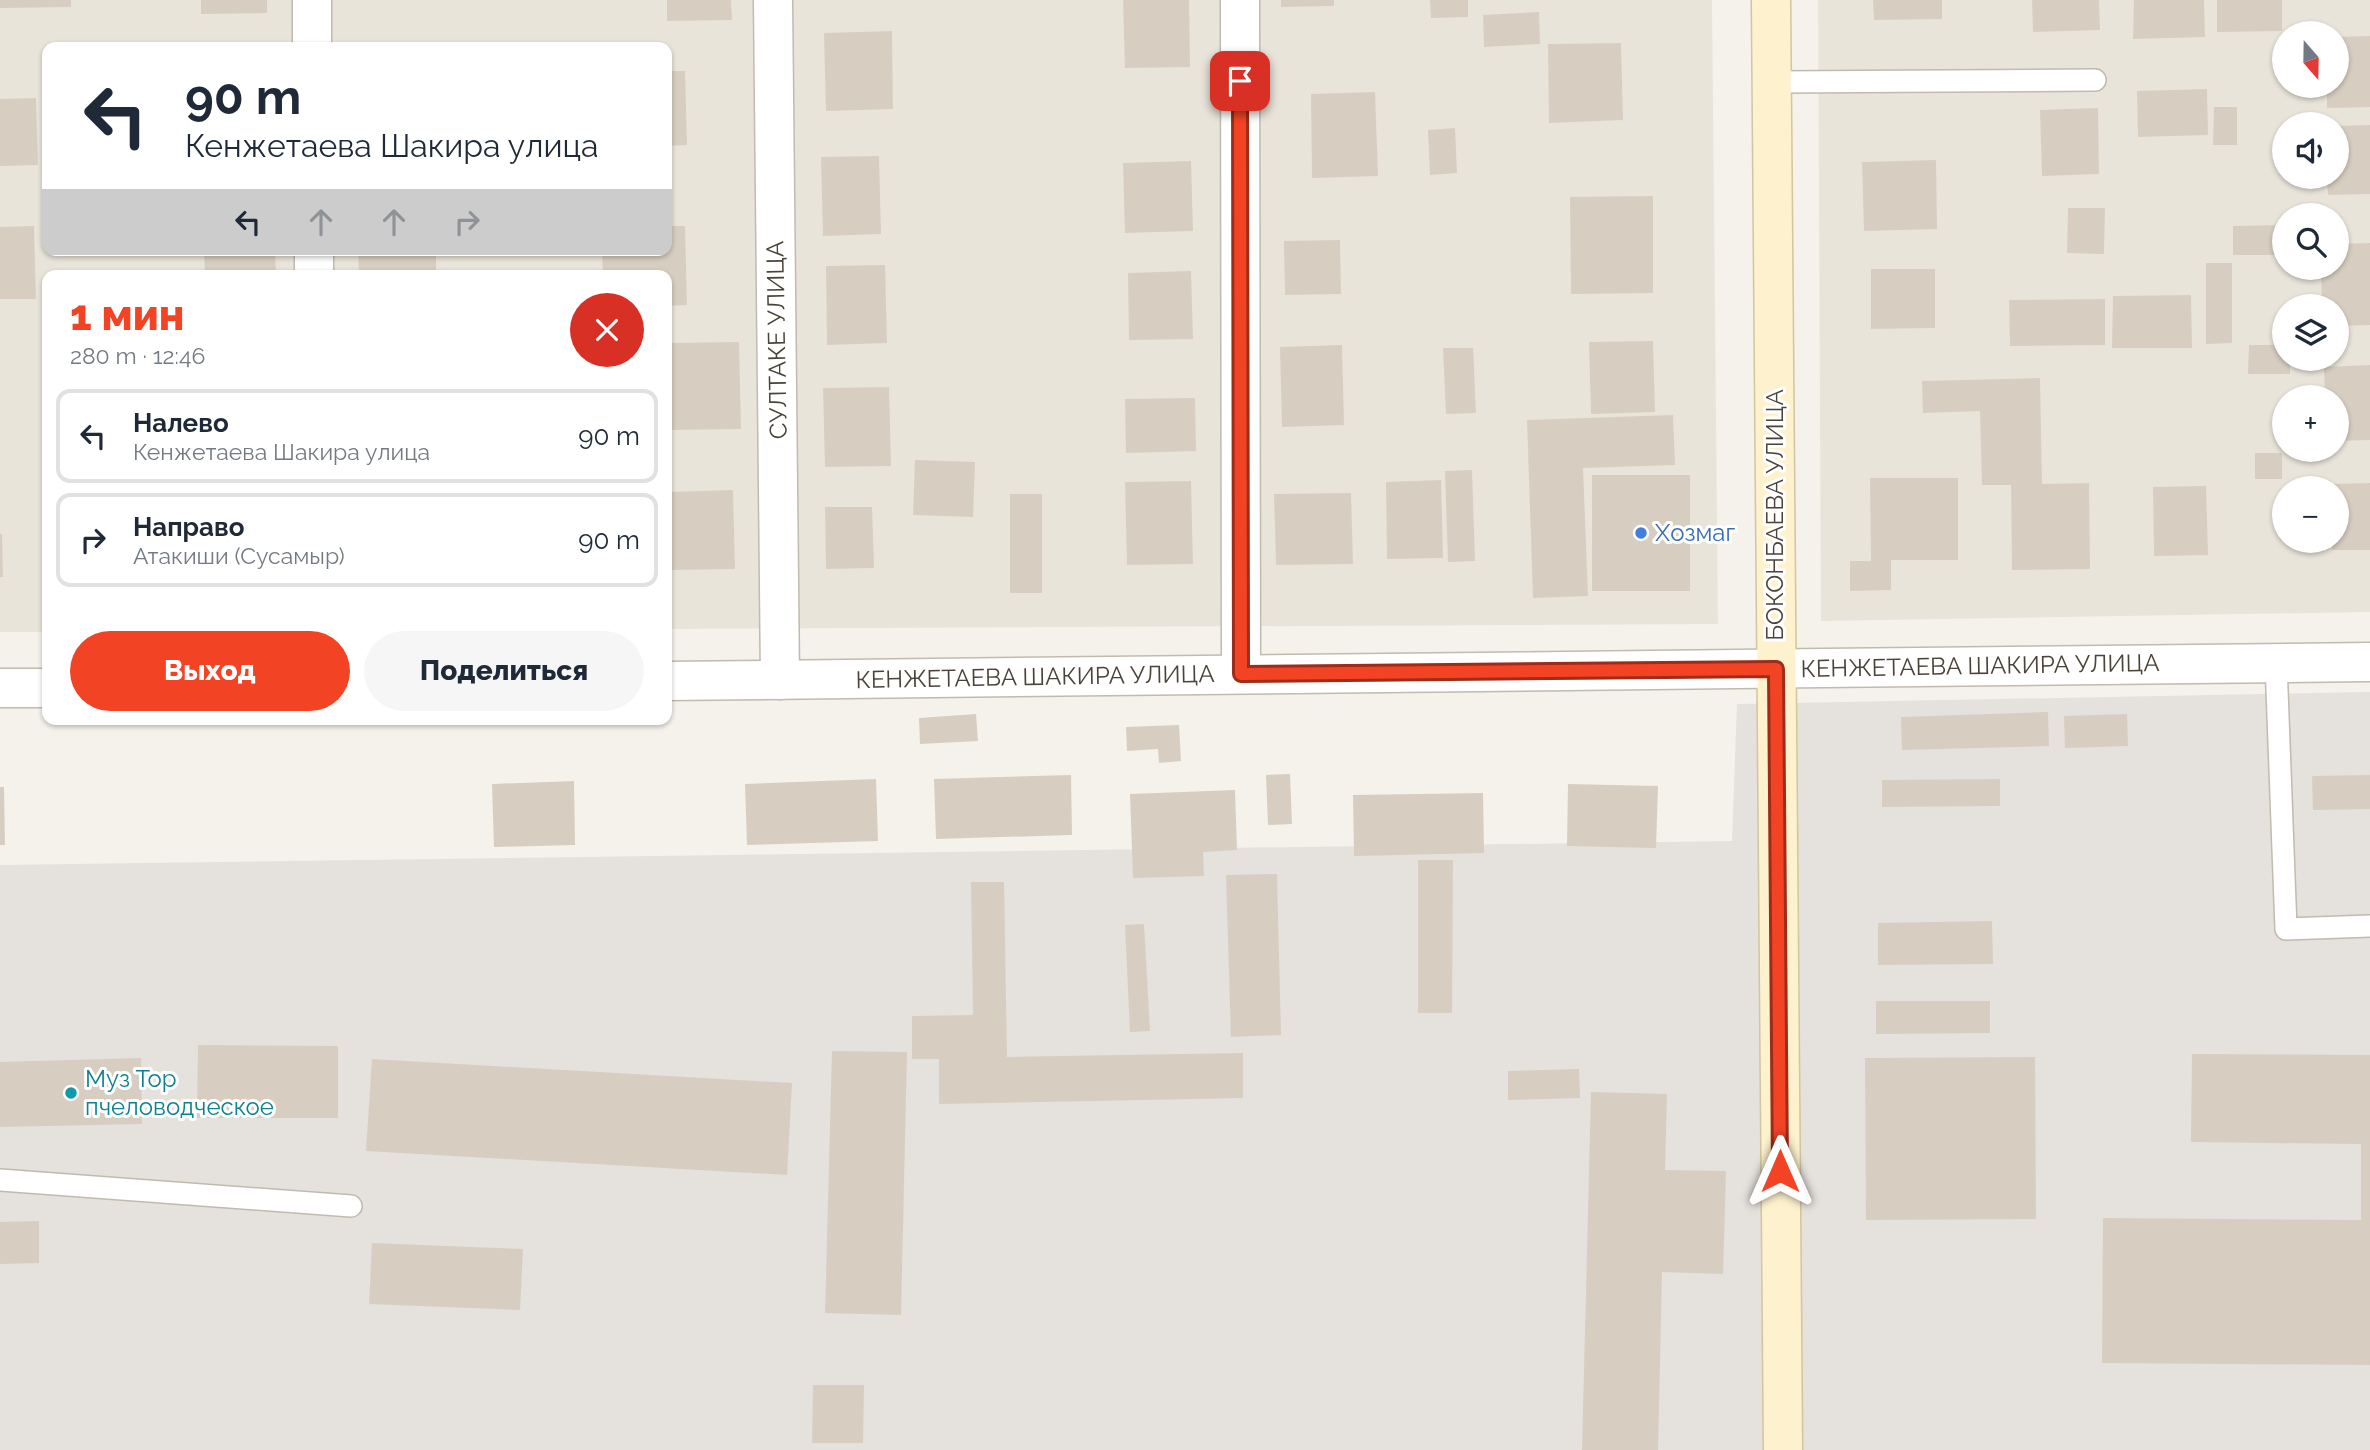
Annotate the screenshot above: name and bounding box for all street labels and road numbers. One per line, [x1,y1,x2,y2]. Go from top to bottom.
street label: СУЛТАКЕ УЛИЦА [760,241,793,439]
street label: БОКОНБАЕВА УЛИЦА [1760,389,1789,641]
street label: КЕНЖЕТАЕВА ШАКИРА УЛИЦА [1800,648,2160,683]
street label: КЕНЖЕТАЕВА ШАКИРА УЛИЦА [855,659,1215,694]

